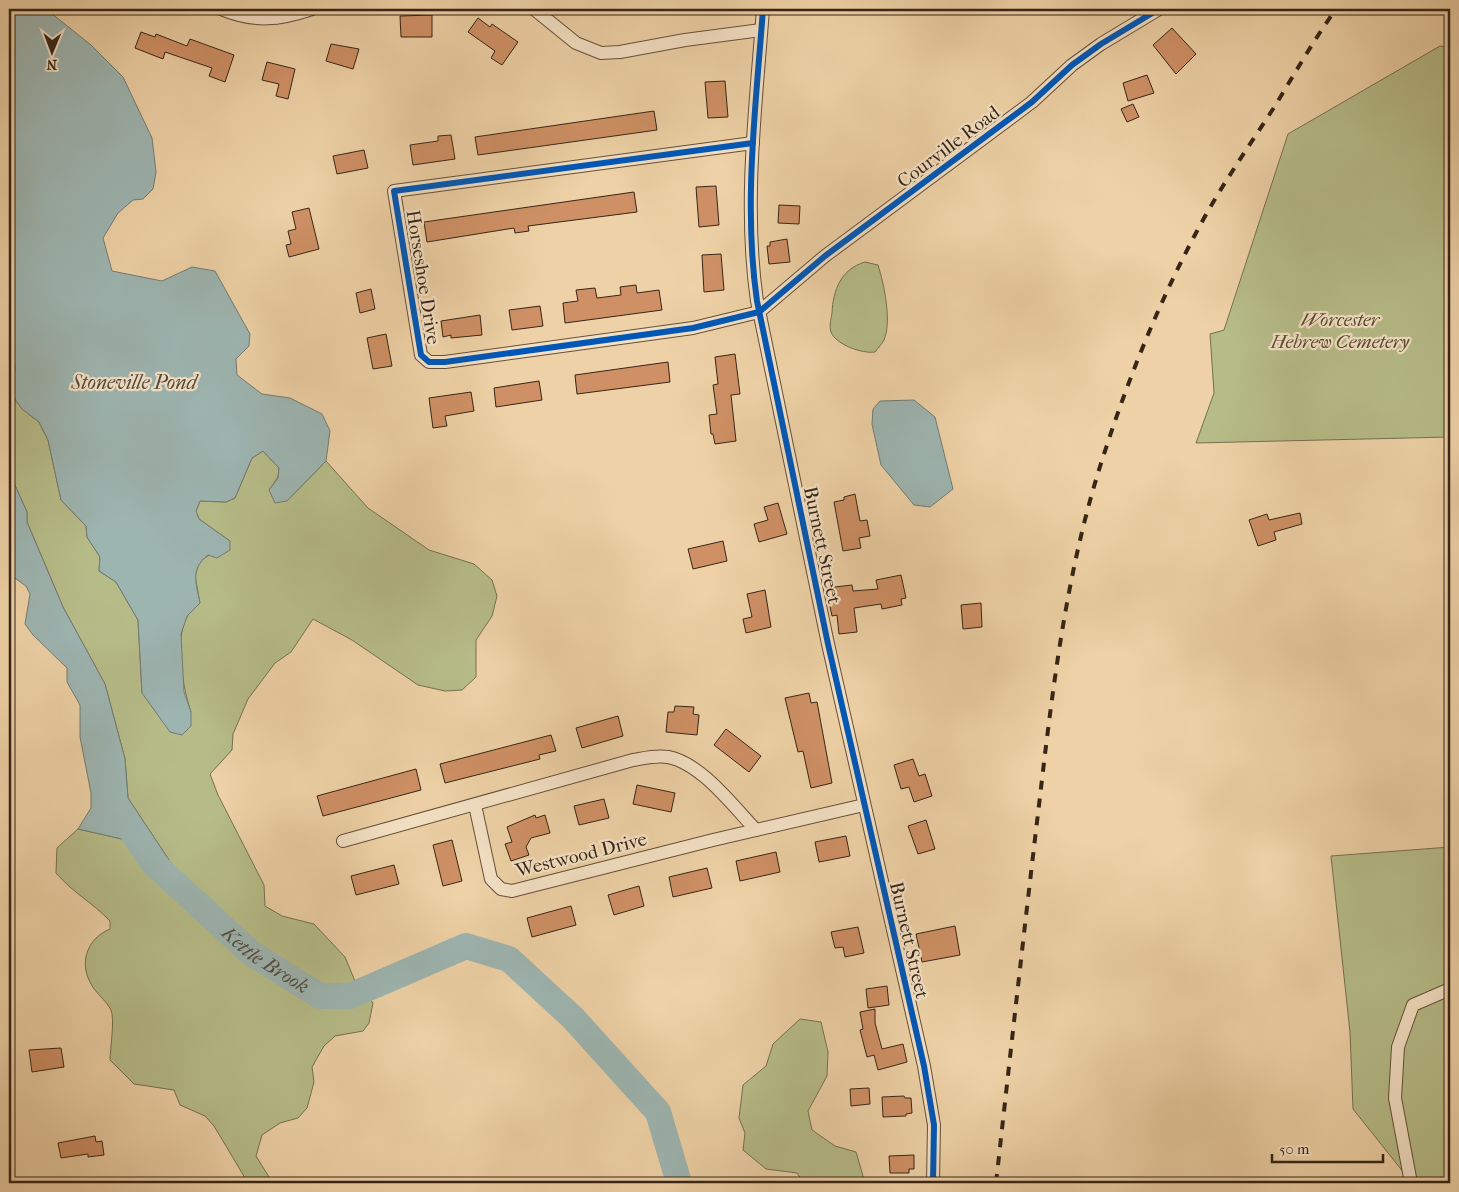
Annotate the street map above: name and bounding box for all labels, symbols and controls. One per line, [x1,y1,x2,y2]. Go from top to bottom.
north arrow [28,28,78,78]
text: N [46,56,57,73]
street label: Courville Road [893,101,1005,192]
street label: Horseshoe Drive [402,208,445,346]
park label: Worcester Hebrew Cemetery [1270,309,1410,353]
water label: Stoneville Pond [70,371,200,394]
street label: Burnett Street [799,485,845,606]
street label: Westwood Drive [512,828,649,882]
street label: Burnett Street [885,880,933,1001]
water label: Kettle Brook [216,920,313,998]
scale bar [1272,1132,1383,1164]
text: 50 m [1279,1140,1310,1158]

